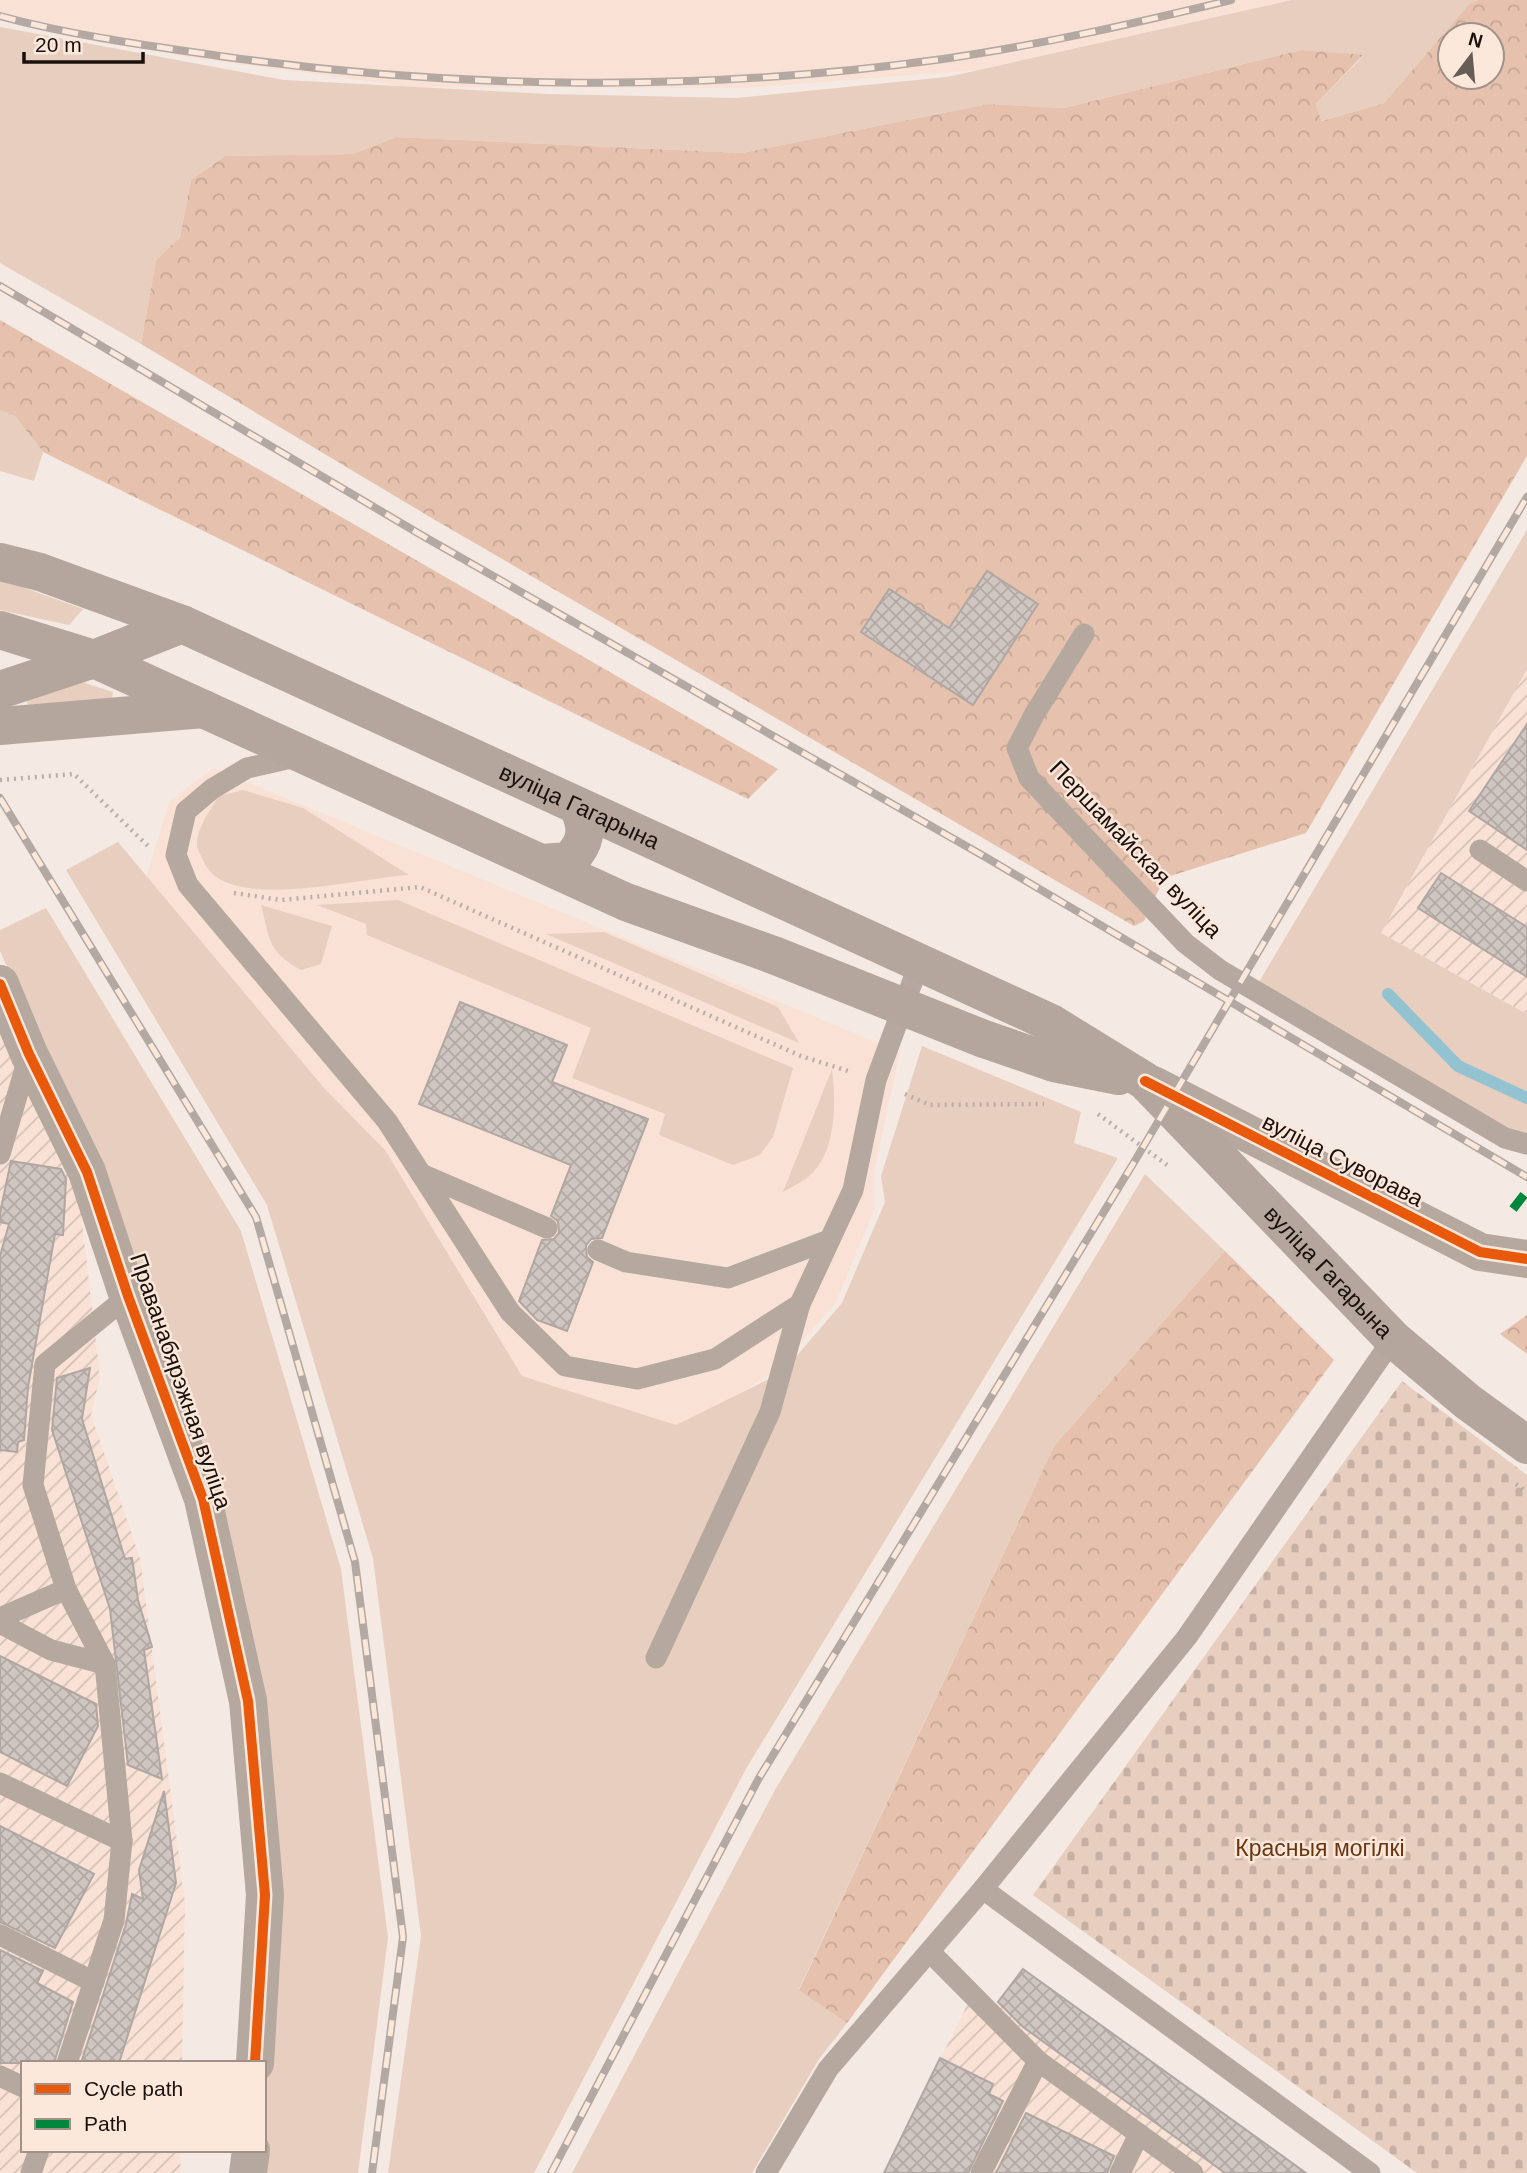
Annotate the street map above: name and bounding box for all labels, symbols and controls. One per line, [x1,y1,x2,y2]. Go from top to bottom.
scale bar [24,21,144,65]
north arrow [1436,21,1506,91]
text: N [1466,28,1485,52]
text: 20 m [35,33,82,56]
street label: Першамайская вуліца [1045,755,1227,943]
street label: вуліца Гагарына [496,759,664,855]
street label: вуліца Суворава [1258,1108,1428,1212]
street label: вуліца Гагарына [1259,1201,1398,1344]
street label: Праванабярэжная вуліца [125,1250,237,1513]
park label: Красныя могілкі [1235,1835,1405,1861]
legend [21,2061,266,2152]
text: Cycle path [84,2077,183,2100]
text: Path [84,2112,127,2135]

